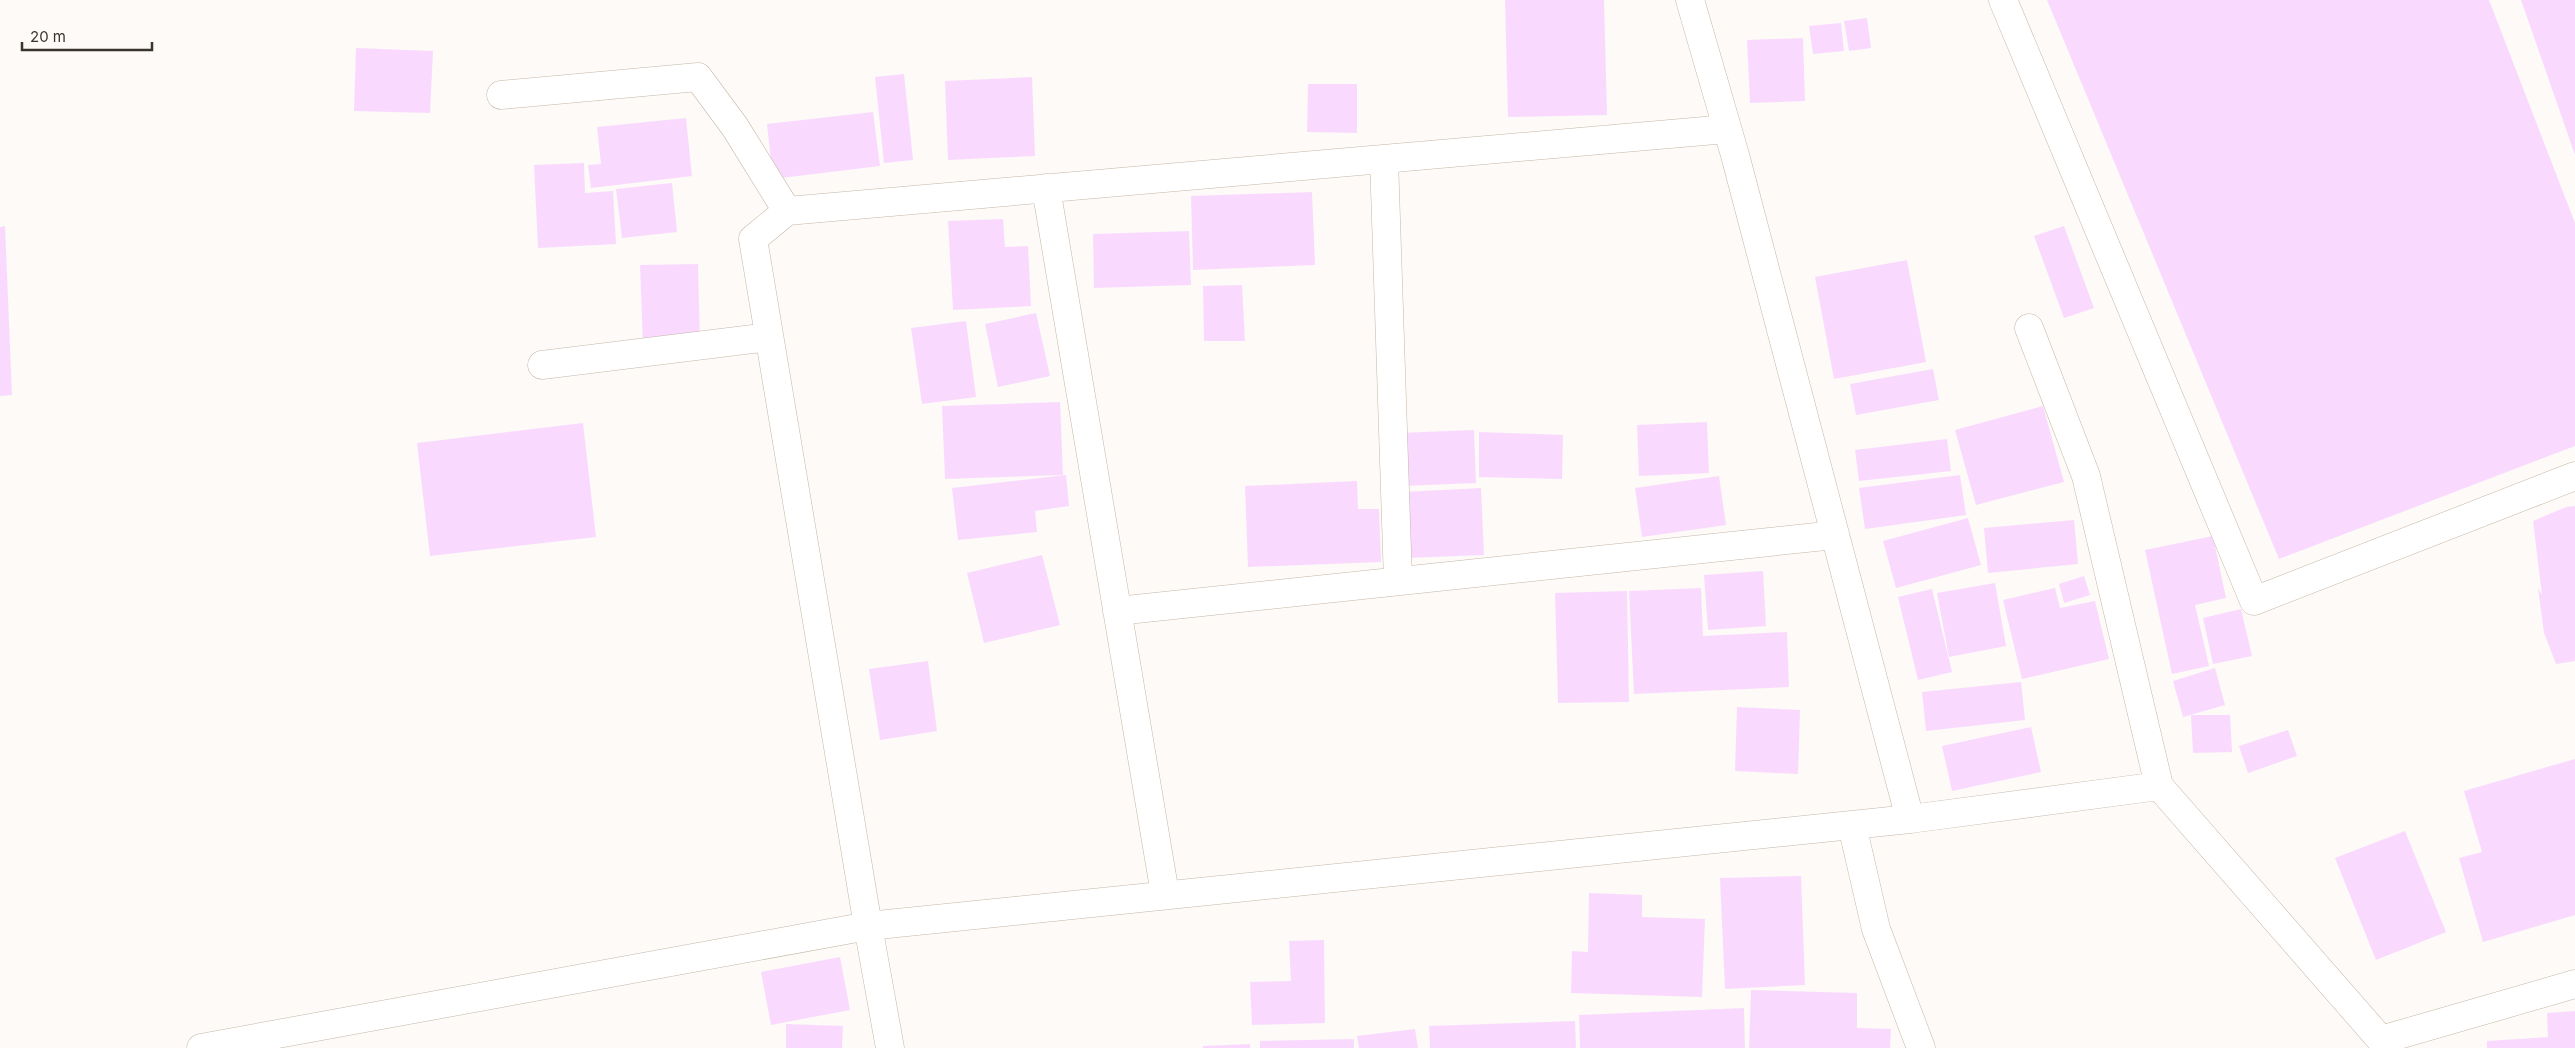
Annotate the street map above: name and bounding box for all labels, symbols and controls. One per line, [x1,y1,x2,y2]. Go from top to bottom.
scale bar [22,20,152,52]
text: 20 m [30,27,66,46]

